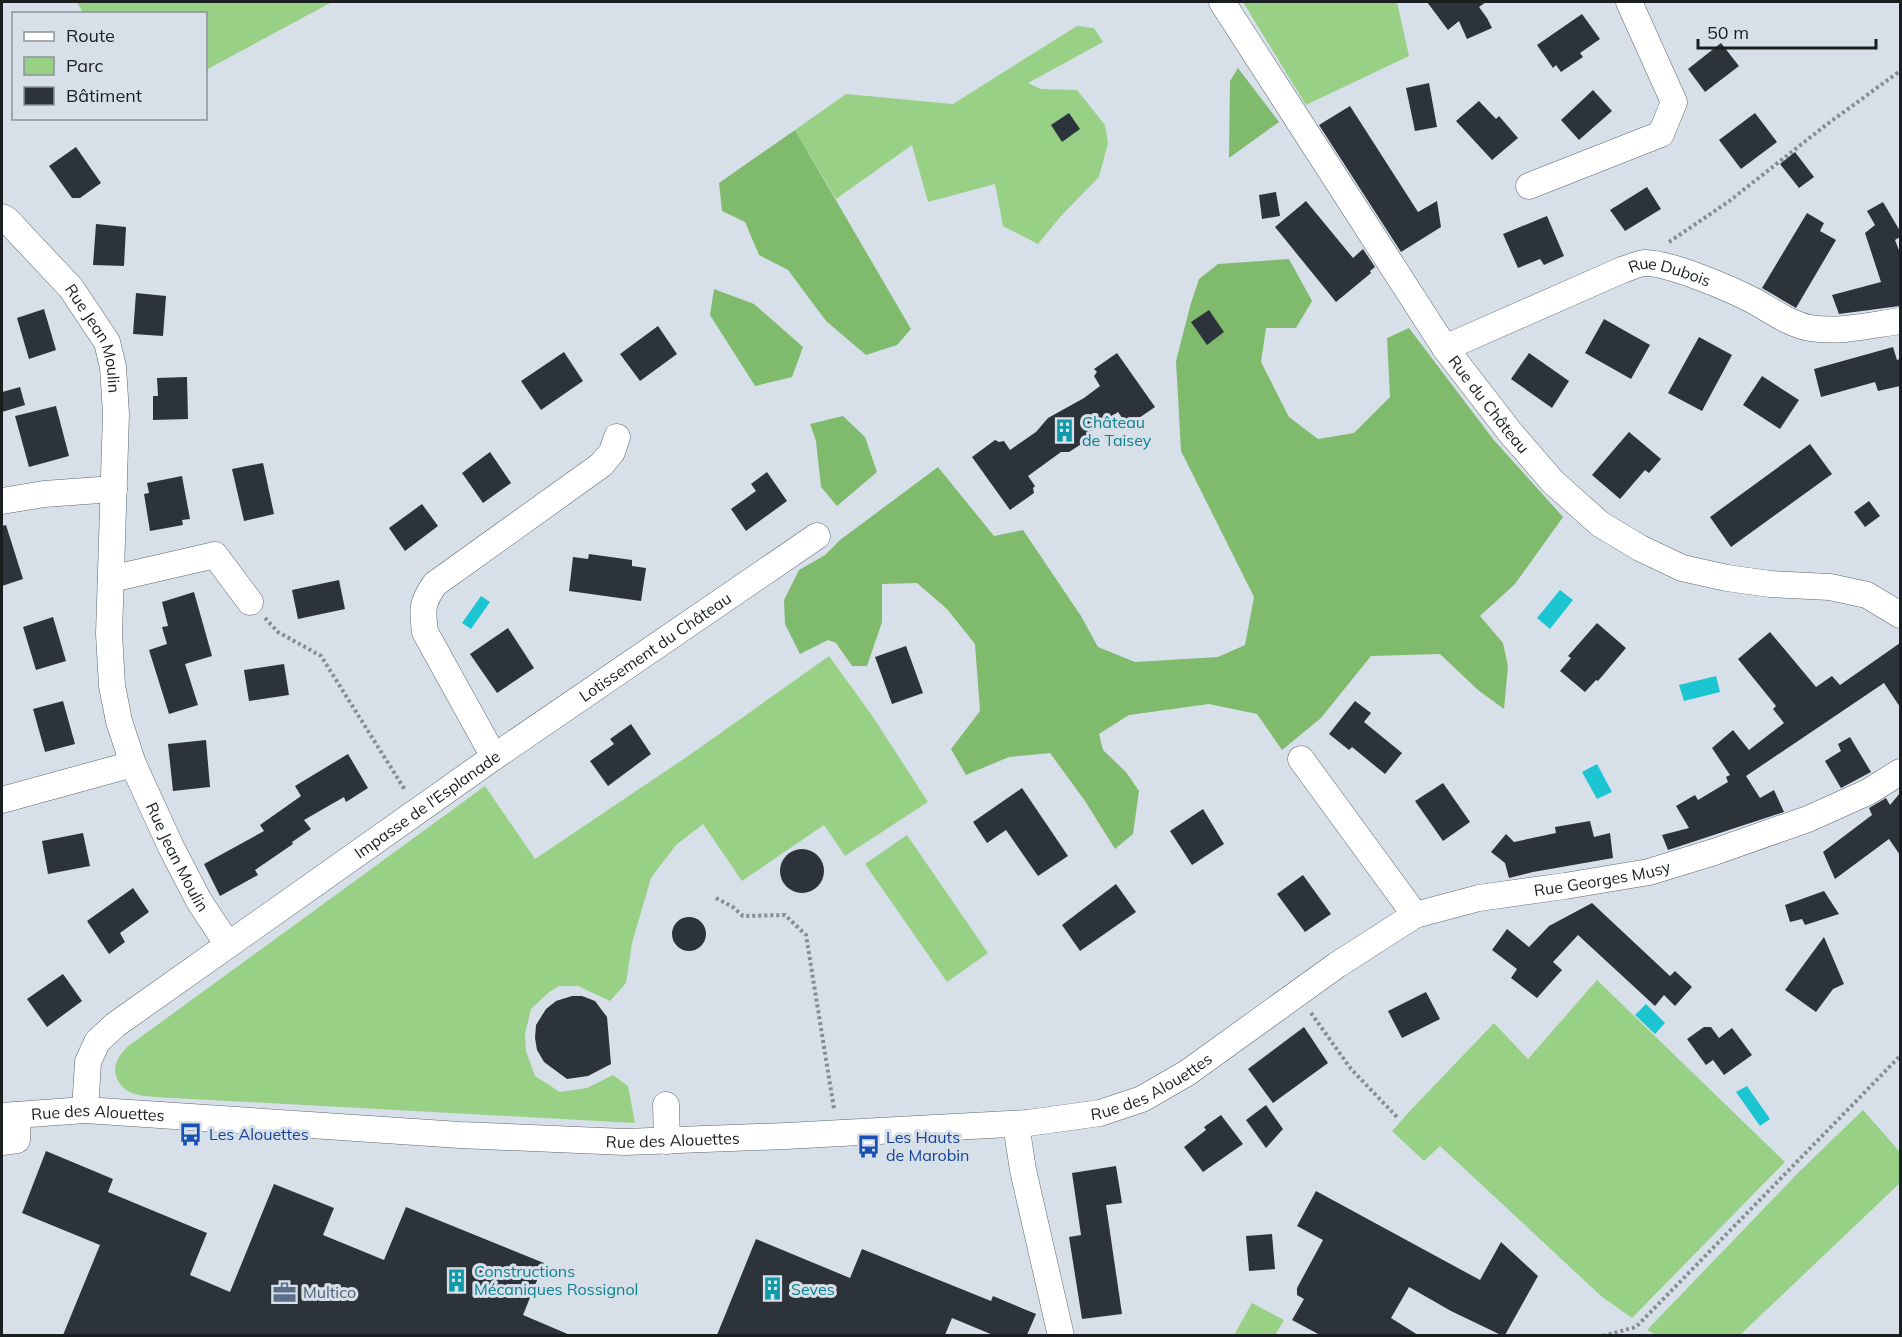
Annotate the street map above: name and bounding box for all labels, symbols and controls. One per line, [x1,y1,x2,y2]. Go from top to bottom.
legend [12,12,207,120]
scale bar [1698,12,1876,50]
text: 50 m [1707,21,1749,44]
text: Route [66,24,115,47]
text: Parc [66,54,104,77]
text: Bâtiment [66,84,142,107]
street label: Rue Dubois [1625,252,1714,291]
street label: Rue Jean Moulin [61,280,125,394]
street label: Rue du Château [1444,351,1534,457]
place label: Château de Taisey [1082,412,1152,450]
building icon: Château de Taisey [1051,418,1077,444]
street label: Lotissement du Château [575,588,735,706]
street label: Impasse de l'Esplanade [350,746,504,863]
street label: Rue Jean Moulin [142,799,213,915]
street label: Rue Georges Musy [1533,856,1673,900]
street label: Rue des Alouettes [1089,1048,1216,1124]
street label: Rue des Alouettes [30,1100,165,1125]
bus stop icon: Les Alouettes [178,1121,204,1147]
place label: Les Alouettes [209,1124,309,1144]
place label: Les Hauts de Marobin [886,1127,969,1165]
street label: Rue des Alouettes [605,1128,740,1152]
bus stop icon: Les Hauts de Marobin [855,1133,881,1159]
place label: Constructions Mécaniques Rossignol [474,1261,638,1299]
building icon: Constructions Mécaniques Rossignol [443,1267,469,1293]
building icon: Seves [760,1276,786,1302]
office icon: Multico [272,1279,298,1305]
place label: Seves [791,1279,835,1299]
place label: Multico [303,1282,356,1302]

